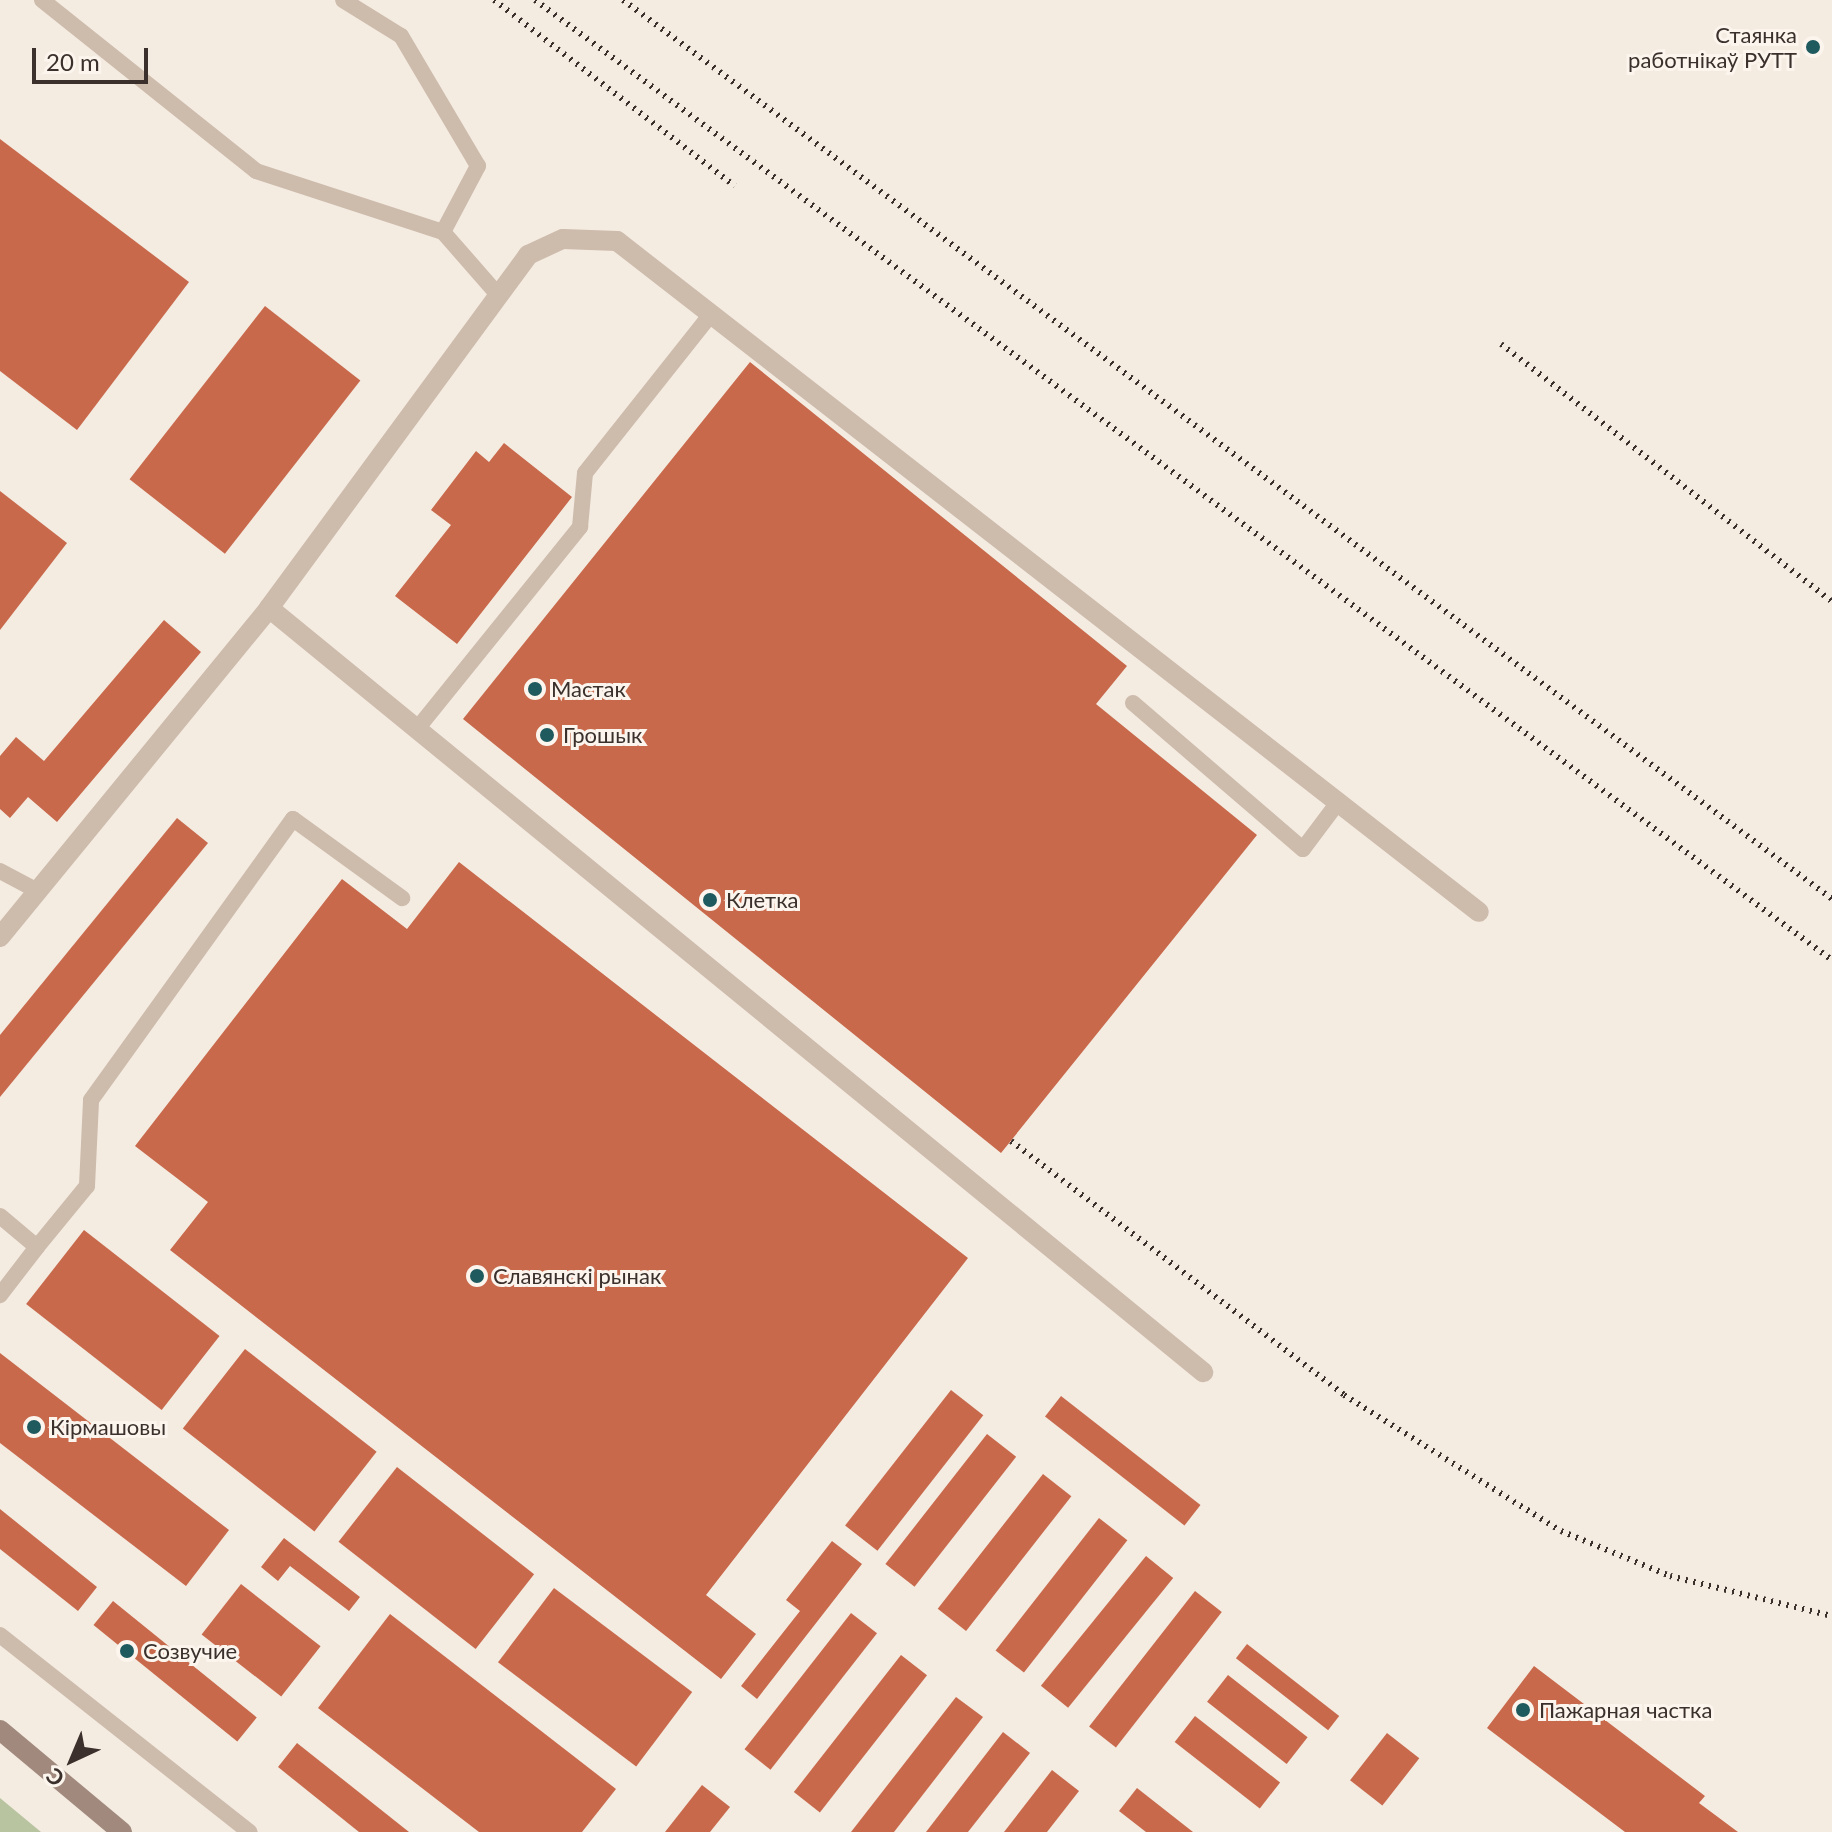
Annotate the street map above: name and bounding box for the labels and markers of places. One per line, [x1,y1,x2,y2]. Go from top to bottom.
place label: Стаянка работнікаў РУТТ [1628,21,1797,72]
marker: Стаянка работнікаў РУТТ [1804,38,1822,56]
place label: Мастак [551,676,626,702]
marker: Мастак [526,680,544,698]
place label: Грошык [563,722,642,748]
marker: Грошык [538,726,556,744]
place label: Клетка [726,887,799,913]
marker: Клетка [701,891,719,909]
place label: Славянскі рынак [493,1263,661,1289]
marker: Славянскі рынак [468,1267,486,1285]
place label: Кірмашовы [50,1414,166,1440]
marker: Кірмашовы [25,1418,43,1436]
place label: Созвучие [143,1638,237,1664]
marker: Созвучие [118,1642,136,1660]
place label: Пажарная частка [1539,1697,1712,1723]
marker: Пажарная частка [1514,1701,1532,1719]

